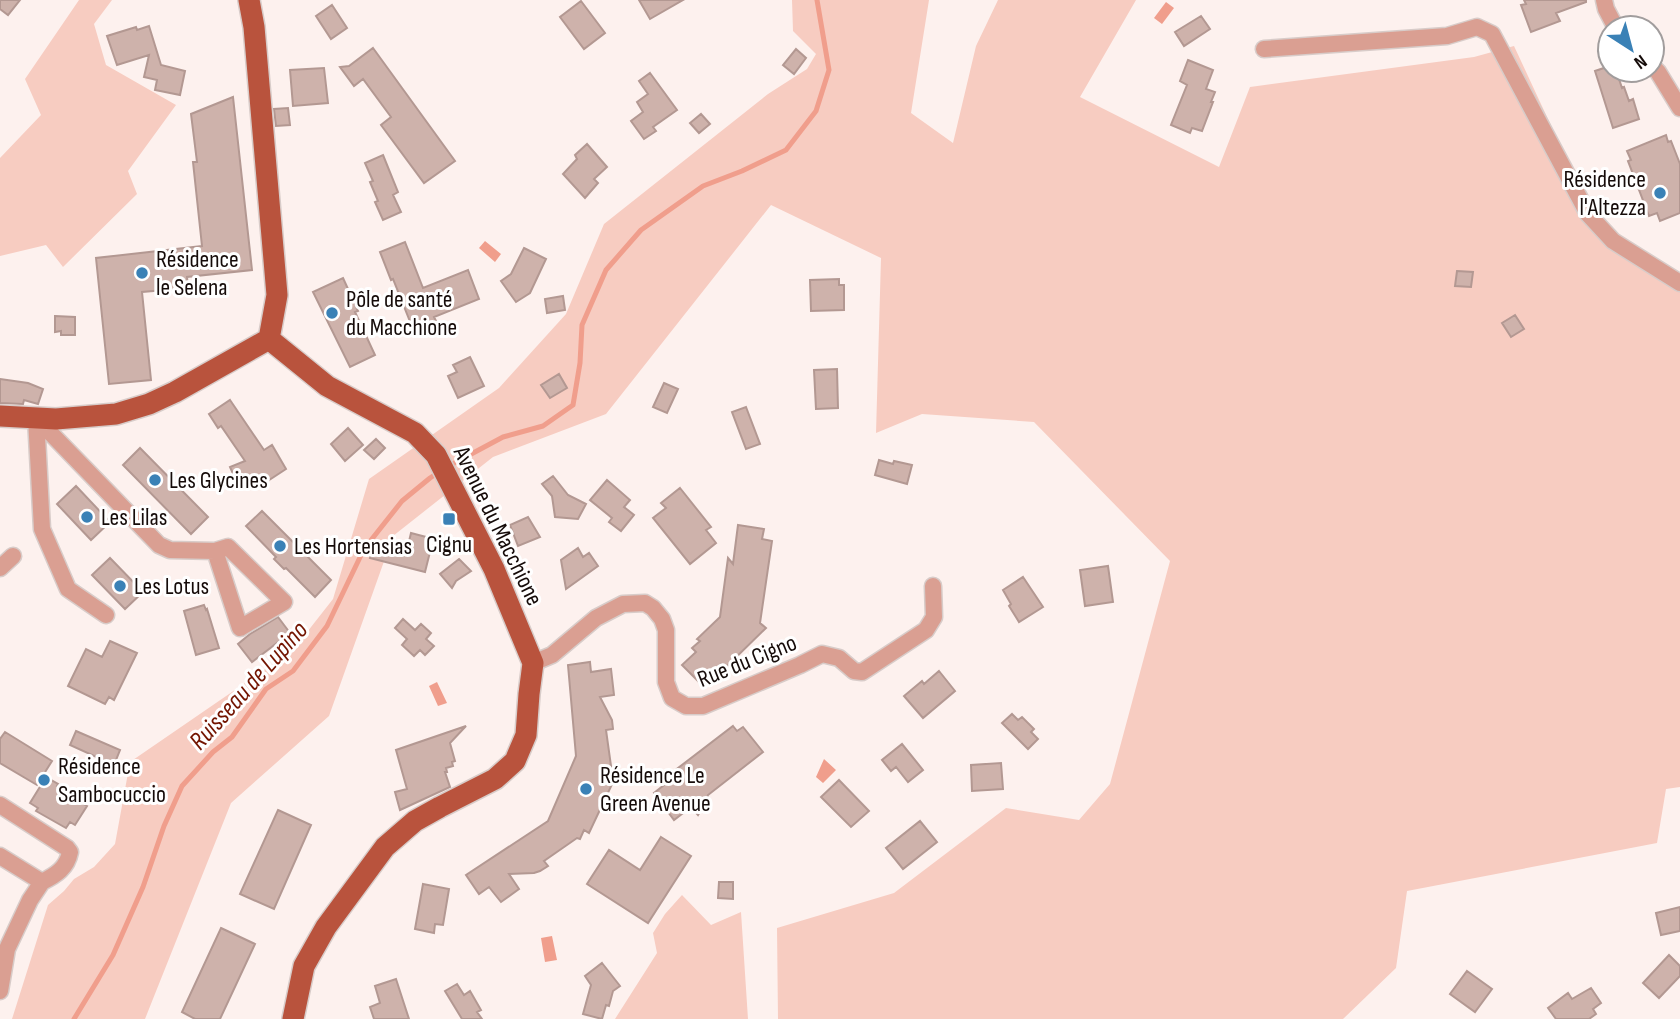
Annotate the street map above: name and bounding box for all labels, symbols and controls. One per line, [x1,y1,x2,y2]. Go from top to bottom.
north arrow [1596,14,1666,84]
text: N [1629,49,1651,74]
place label: Résidence l'Altezza [1563,165,1646,222]
marker: Résidence l'Altezza [1652,185,1668,201]
place label: Résidence le Selena [156,245,239,302]
marker: Résidence le Selena [134,265,150,281]
place label: Pôle de santé du Macchione [346,285,457,342]
marker: Pôle de santé du Macchione [324,305,340,321]
street label: Avenue du Macchione [446,441,549,610]
place label: Les Glycines [169,466,268,495]
marker: Les Glycines [147,472,163,488]
place label: Les Lilas [101,503,167,532]
marker: Les Lilas [79,509,95,525]
marker: Cignu [441,511,457,527]
place label: Cignu [426,530,472,559]
place label: Les Hortensias [294,532,412,561]
marker: Les Hortensias [272,538,288,554]
place label: Les Lotus [134,572,209,601]
marker: Les Lotus [112,578,128,594]
water label: Ruisseau de Lupino [183,615,315,757]
street label: Rue du Cigno [693,628,801,694]
place label: Résidence Sambocuccio [58,752,166,809]
place label: Résidence Le Green Avenue [600,761,711,818]
marker: Résidence Sambocuccio [36,772,52,788]
marker: Résidence Le Green Avenue [578,781,594,797]

